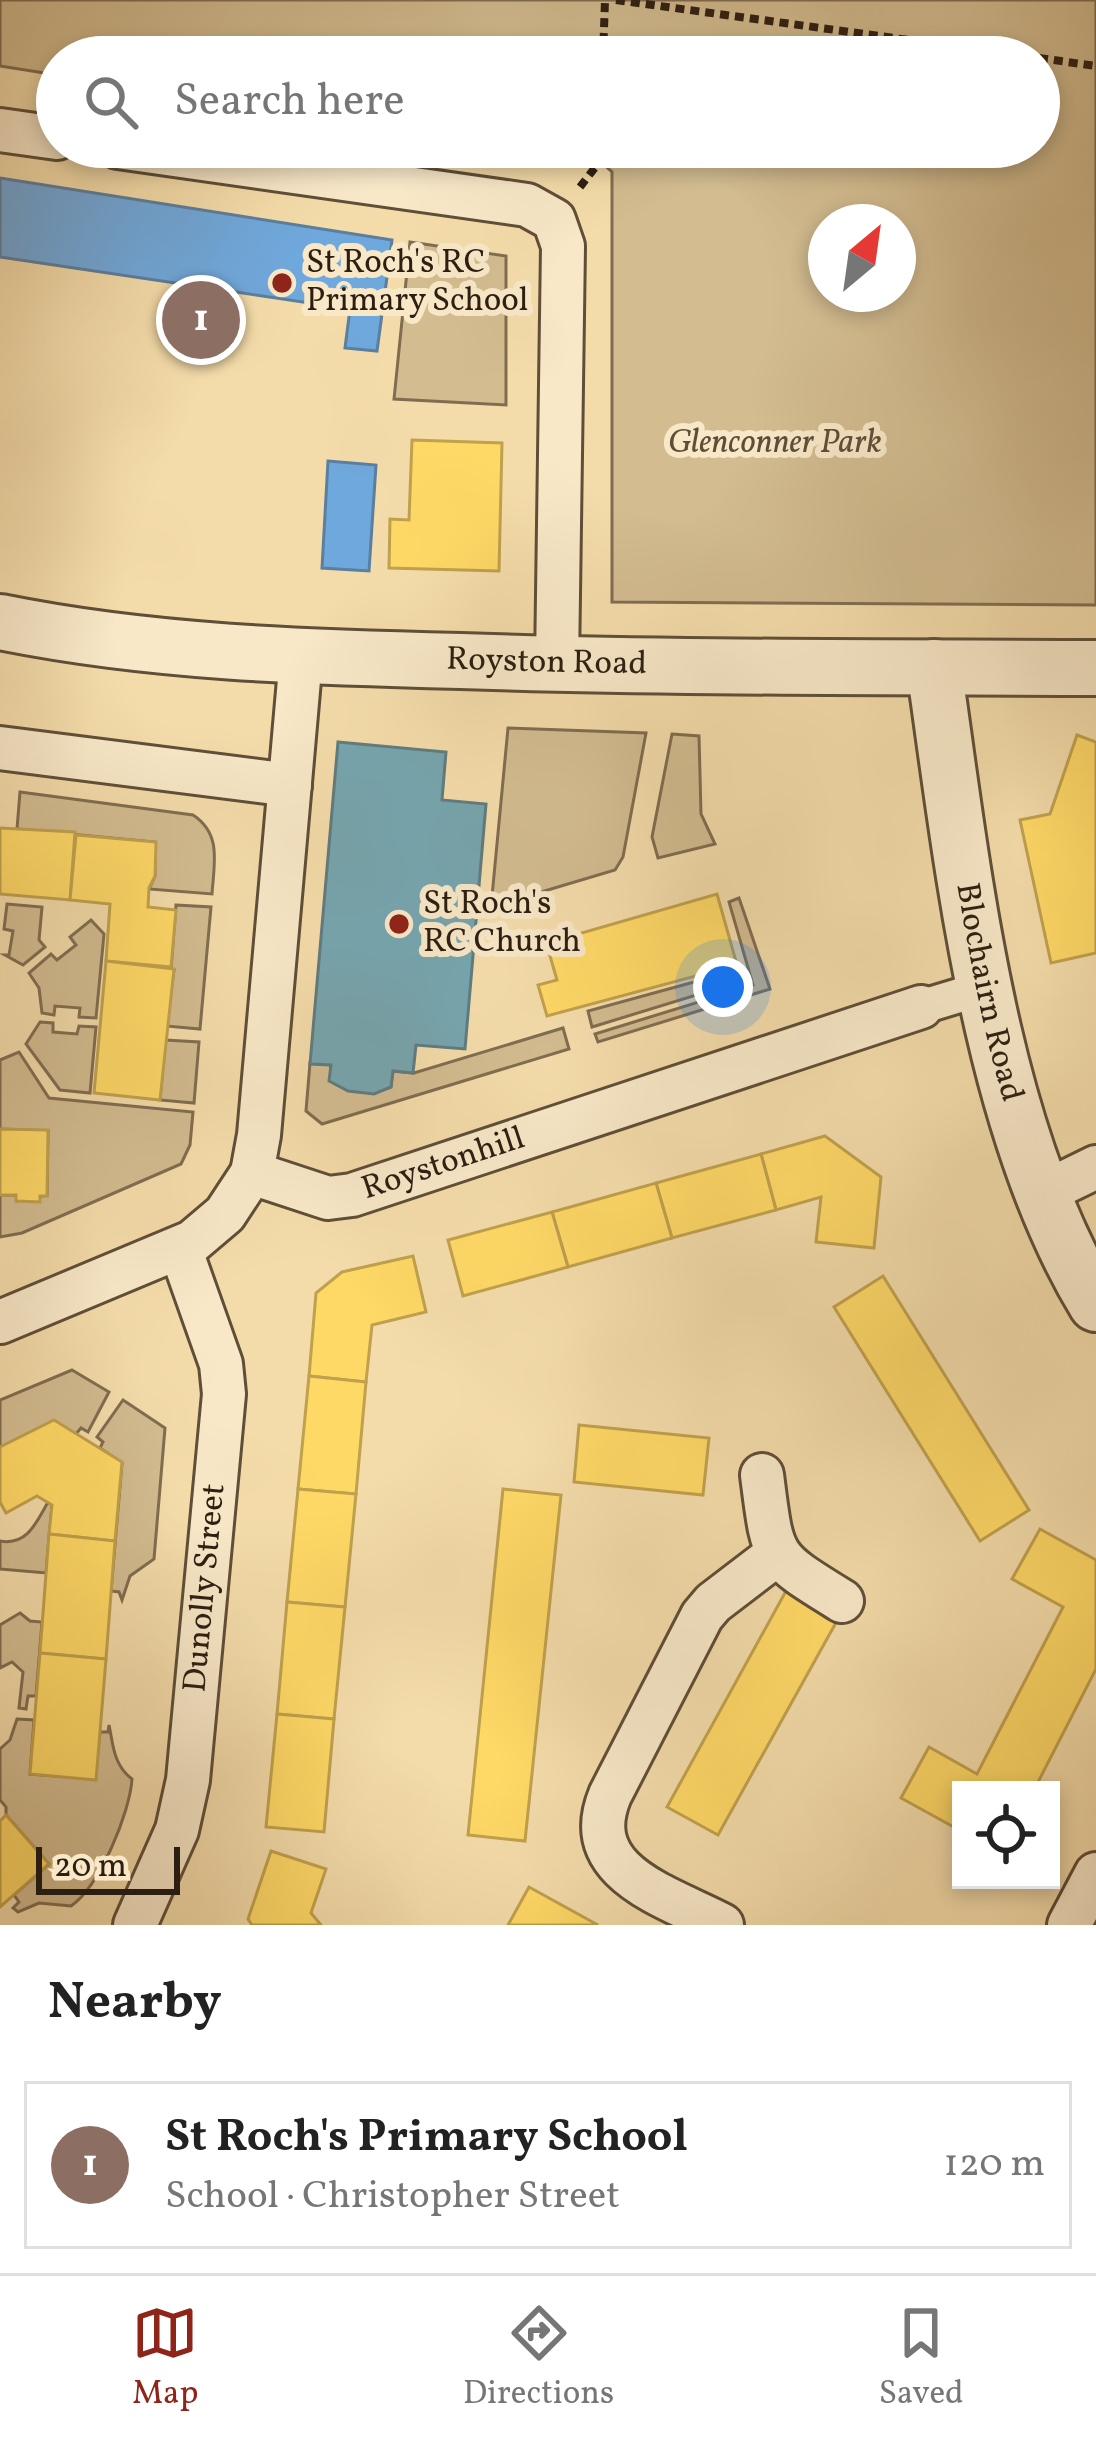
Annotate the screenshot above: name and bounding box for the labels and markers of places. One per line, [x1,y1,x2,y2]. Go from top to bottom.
place label: St Roch's RC Primary School [306,241,528,325]
marker: St Roch's RC Primary School [269,270,295,296]
pin: 1 [162,275,240,365]
place label: St Roch's RC Church [423,882,581,966]
marker: St Roch's RC Church [386,911,412,937]

